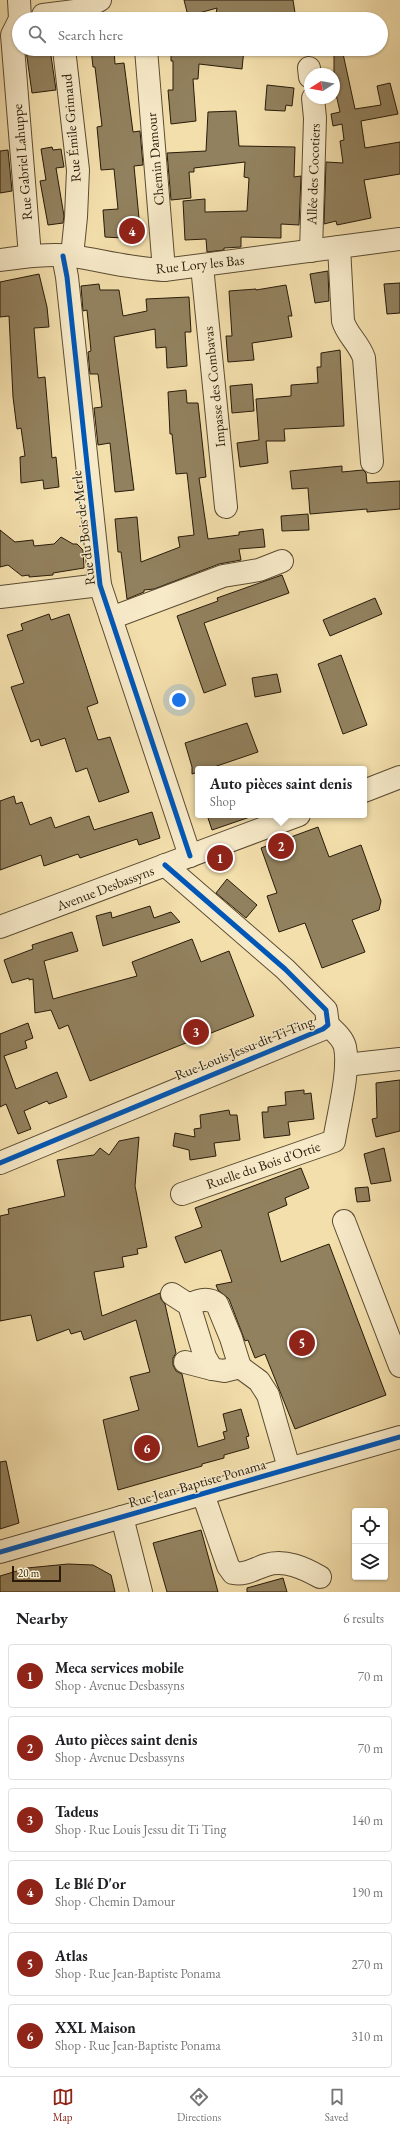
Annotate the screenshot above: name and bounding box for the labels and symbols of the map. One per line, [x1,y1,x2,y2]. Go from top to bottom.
north arrow [304,68,340,104]
street label: Rue Émile Grimaud [57,72,85,183]
street label: Rue Gabriel Lahuppe [8,103,36,221]
street label: Chemin Damour [142,112,168,206]
street label: Allée des Cocotiers [302,122,324,226]
pin: 4 [119,216,145,246]
street label: Rue Lory les Bas [155,250,246,278]
street label: Impasse des Combavas [199,325,229,448]
street label: Rue du Bois de Merle [67,469,99,586]
your location [169,690,189,710]
pin: 2 [268,831,294,861]
pin: 1 [207,843,233,873]
street label: Avenue Desbassyns [53,861,157,915]
street label: Rue Louis Jessu dit Ti Ting [172,1012,317,1084]
pin: 3 [183,1017,209,1047]
street label: Ruelle du Bois d'Ortie [204,1137,323,1193]
pin: 5 [289,1328,315,1358]
pin: 6 [134,1433,160,1463]
street label: Rue Jean-Baptiste Ponama [126,1455,268,1511]
scale bar [12,1564,61,1583]

